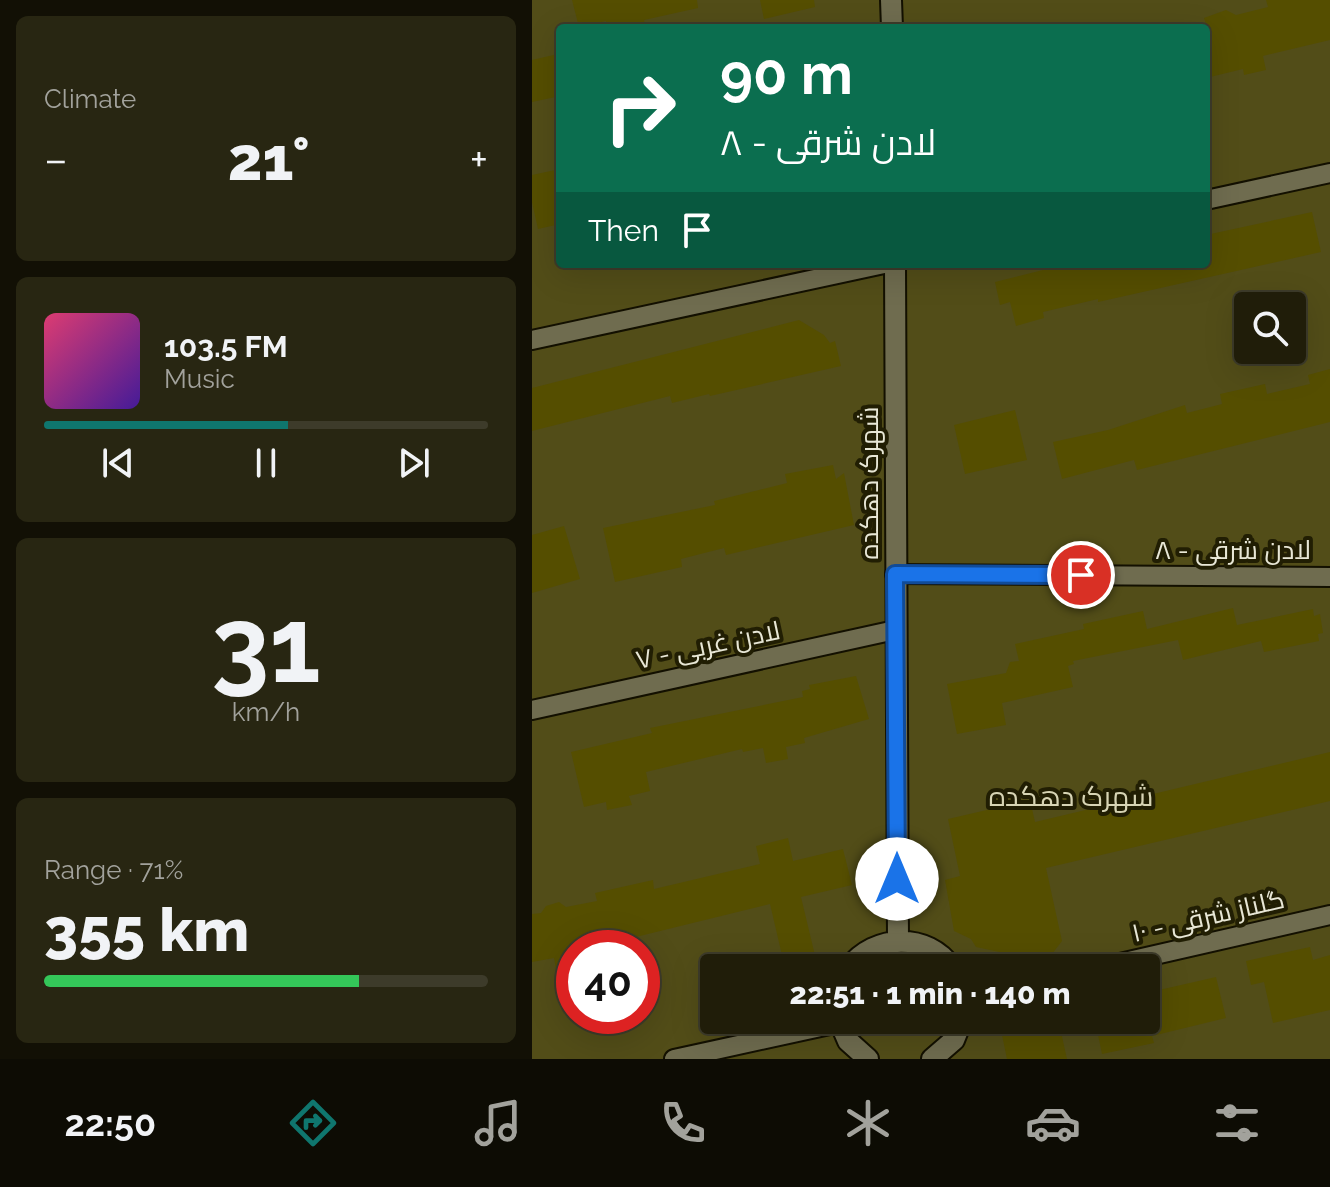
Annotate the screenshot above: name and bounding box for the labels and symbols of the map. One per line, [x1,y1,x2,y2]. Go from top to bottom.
street label: شهرک دهکده [854,407,885,559]
street label: لادن شرقی - ۸ [1155,535,1311,566]
pin [1047,541,1115,609]
street label: لادن غربی - ۷ [633,615,783,676]
district label: شهرک دهکده [989,780,1153,813]
position arrow [855,837,939,921]
street label: گلناز شرقی - ۱۰ [1129,884,1287,949]
speed limit sign: 40 [556,930,660,1034]

